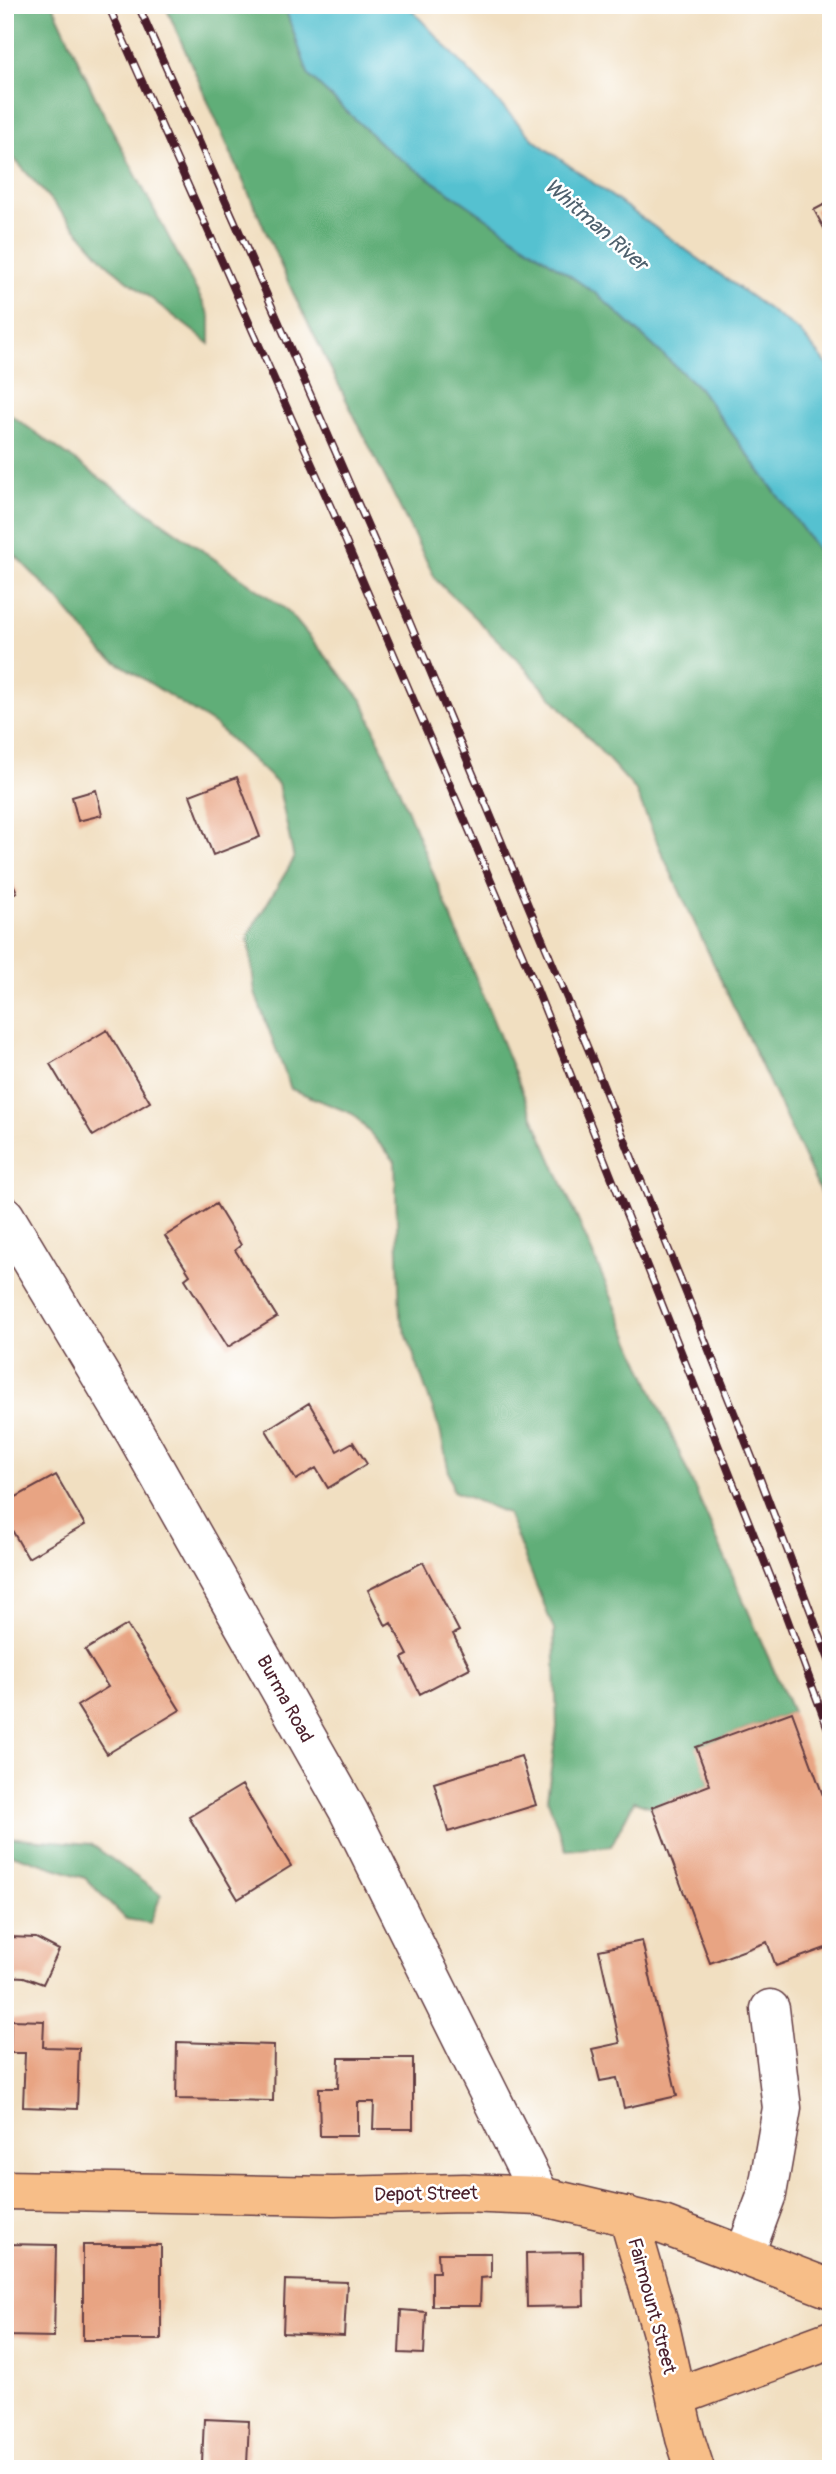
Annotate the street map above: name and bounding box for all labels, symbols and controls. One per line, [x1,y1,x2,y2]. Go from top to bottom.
water label: Whitman River [539,173,655,279]
street label: Burma Road [251,1651,319,1747]
street label: Depot Street [374,2181,478,2207]
street label: Fairmount Street [622,2235,682,2377]

